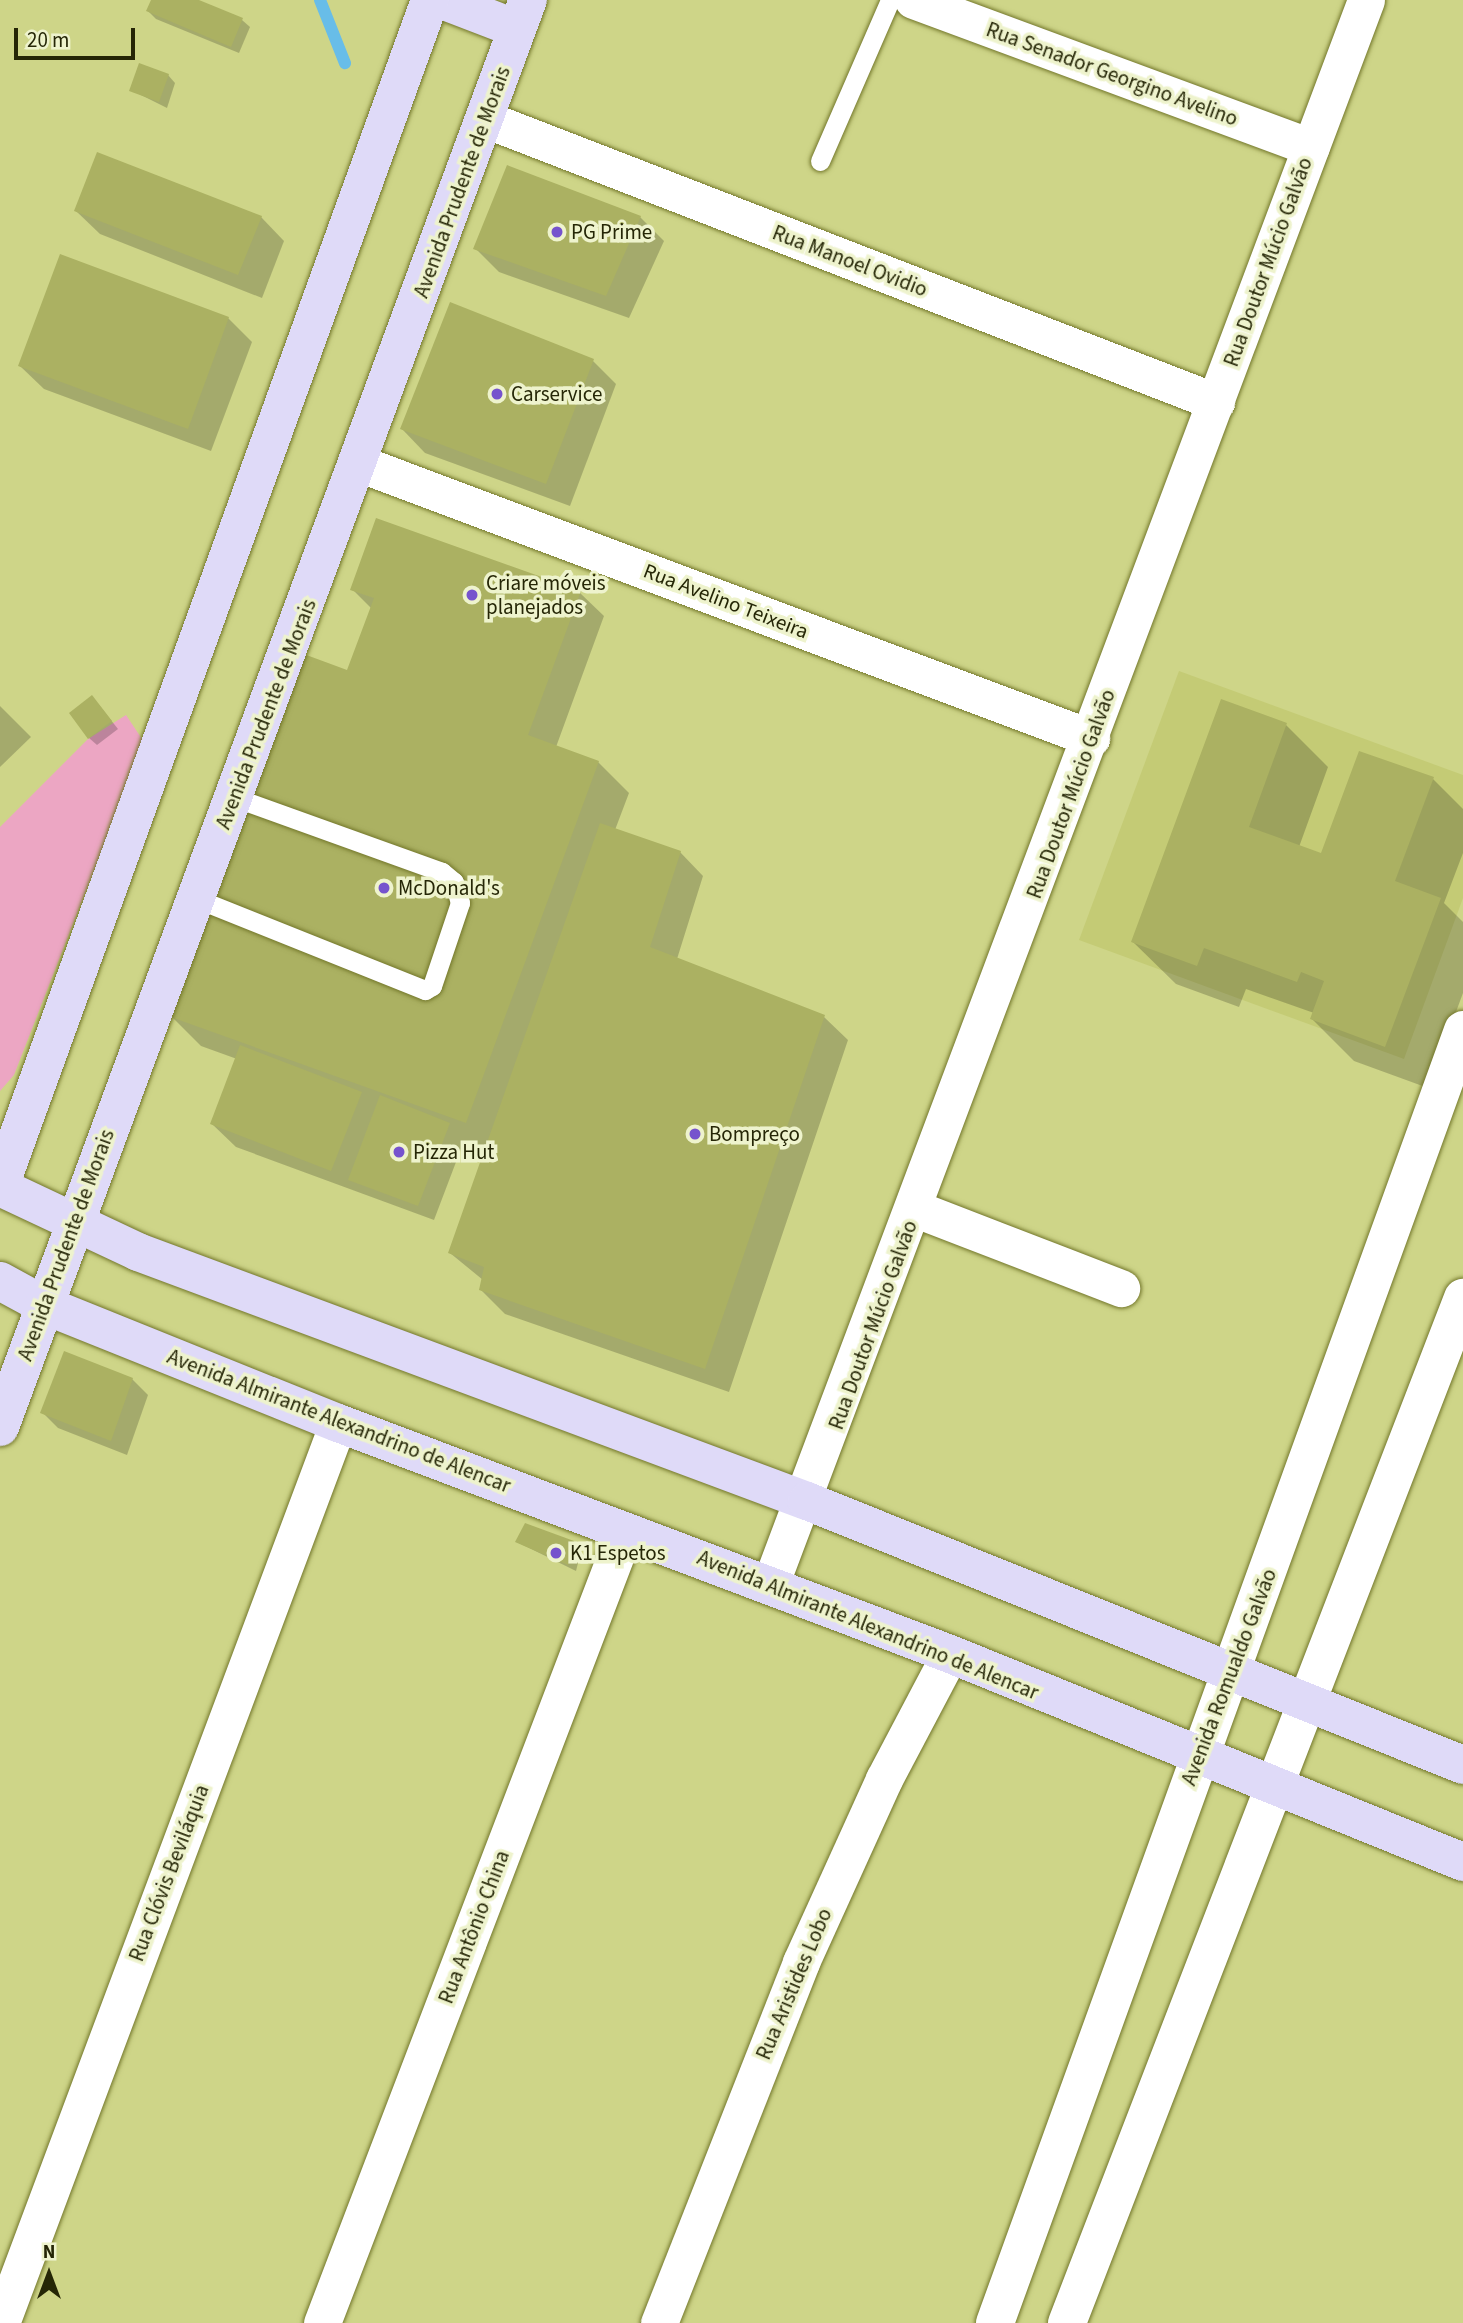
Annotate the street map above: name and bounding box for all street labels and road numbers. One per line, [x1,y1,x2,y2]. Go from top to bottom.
street label: Rua Senador Georgino Avelino [983,17,1241,131]
street label: Avenida Prudente de Morais [408,63,516,301]
street label: Rua Doutor Múcio Galvão [1218,154,1318,370]
street label: Rua Manoel Ovidio [769,220,931,302]
street label: Rua Avelino Teixeira [640,558,812,644]
street label: Avenida Prudente de Morais [210,595,322,833]
street label: Rua Doutor Múcio Galvão [1021,686,1121,902]
street label: Avenida Prudente de Morais [12,1126,120,1364]
street label: Rua Doutor Múcio Galvão [823,1217,923,1433]
street label: Avenida Almirante Alexandrino de Alencar [164,1344,514,1498]
street label: Avenida Almirante Alexandrino de Alencar [694,1545,1042,1705]
street label: Avenida Romualdo Galvão [1176,1565,1282,1789]
street label: Rua Clóvis Beviláquia [124,1781,214,1965]
street label: Rua Antônio China [433,1847,515,2007]
street label: Rua Aristides Lobo [751,1904,837,2064]

